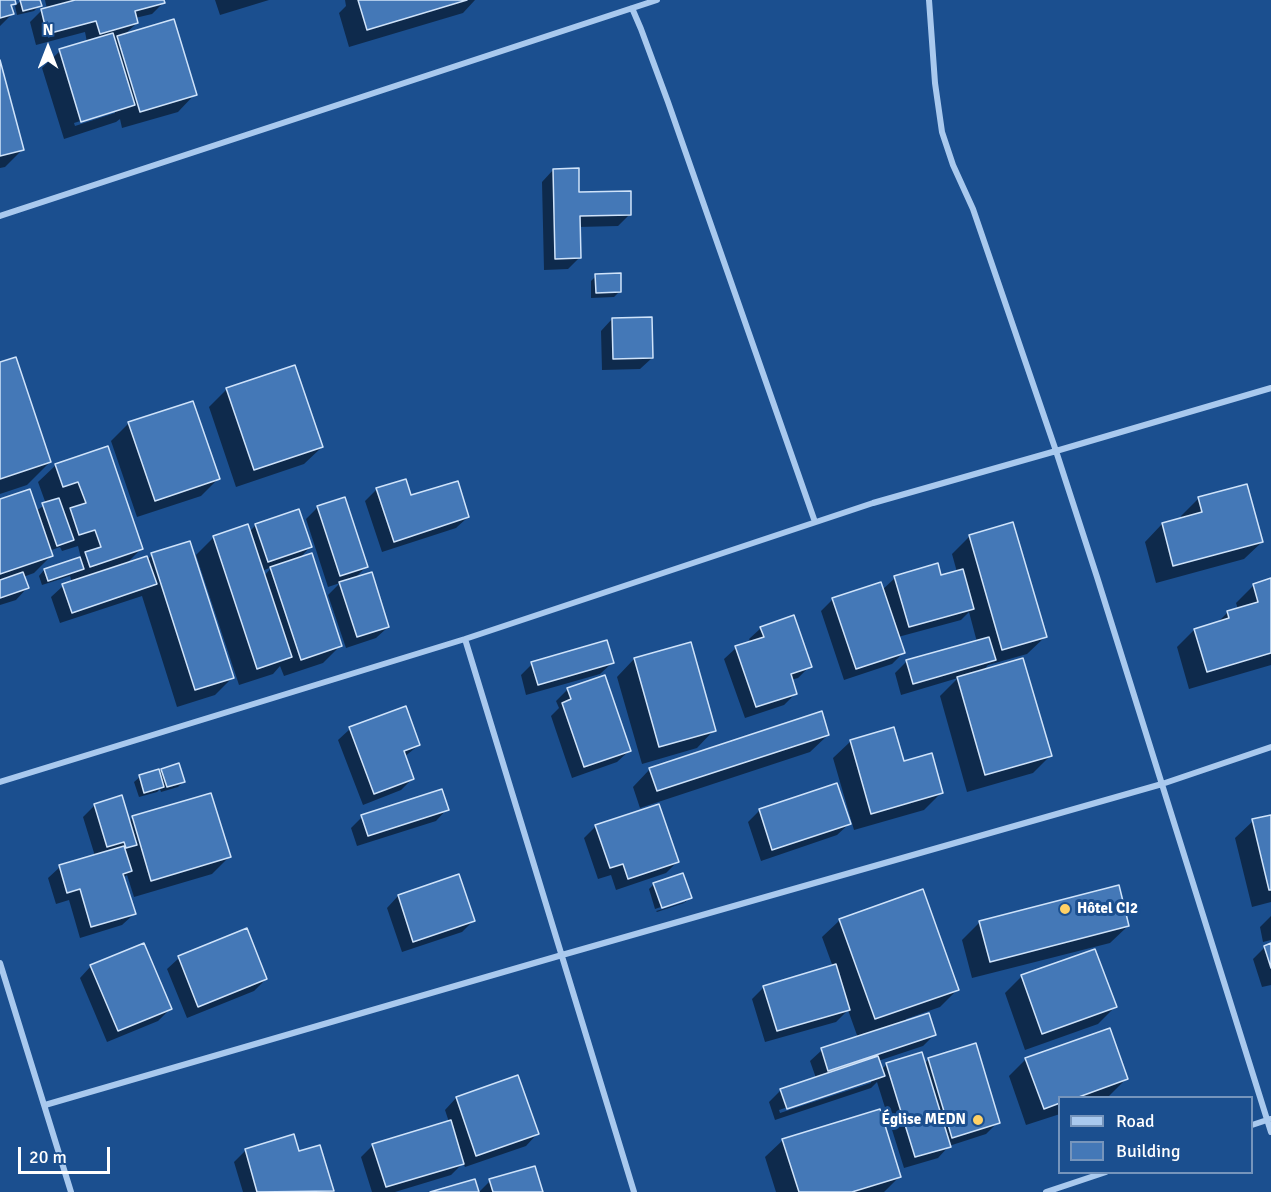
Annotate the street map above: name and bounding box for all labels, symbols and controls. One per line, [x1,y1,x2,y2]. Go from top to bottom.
north arrow [18,18,78,78]
text: N [42,20,54,40]
place label: Hôtel CI2 [1077,900,1138,918]
marker: Hôtel CI2 [1058,902,1072,916]
legend [1058,1096,1253,1174]
text: Road [1116,1110,1155,1132]
place label: Église MEDN [882,1111,966,1129]
marker: Église MEDN [971,1113,985,1127]
scale bar [21,1135,112,1173]
text: Building [1116,1140,1180,1162]
text: 20 m [29,1146,67,1168]

